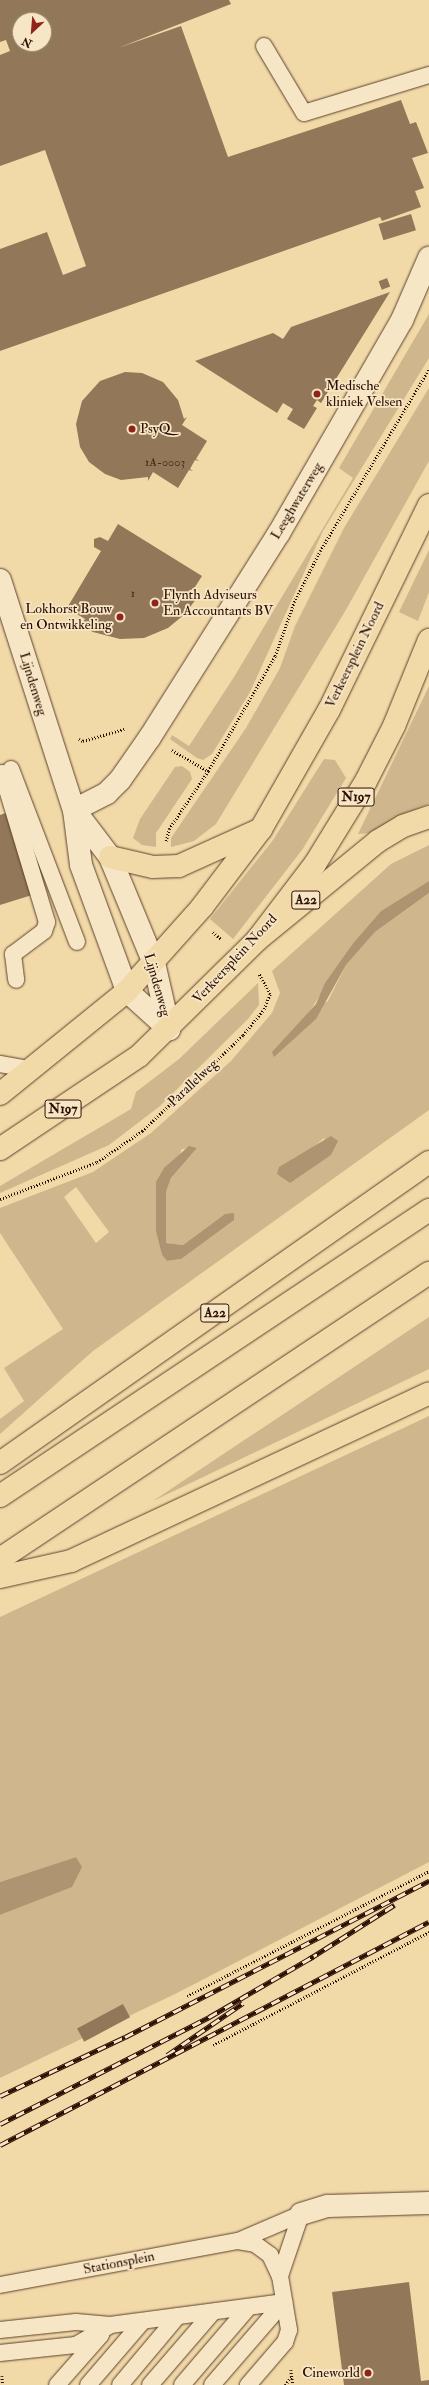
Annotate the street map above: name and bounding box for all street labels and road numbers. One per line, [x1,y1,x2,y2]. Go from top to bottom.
street label: Leeghwaterweg [267,459,327,543]
street label: Verkeersplein Noord [322,599,388,711]
street label: Lijndenweg [15,650,51,718]
road number: N197 [337,786,375,808]
road number: A22 [291,889,321,911]
street label: Verkeersplein Noord [189,911,281,1007]
street label: Lijndenweg [140,951,174,1019]
street label: Parallelweg [164,1056,222,1110]
road number: N197 [44,1098,82,1120]
road number: A22 [200,1302,230,1324]
street label: Stationsplein [82,2248,156,2278]

